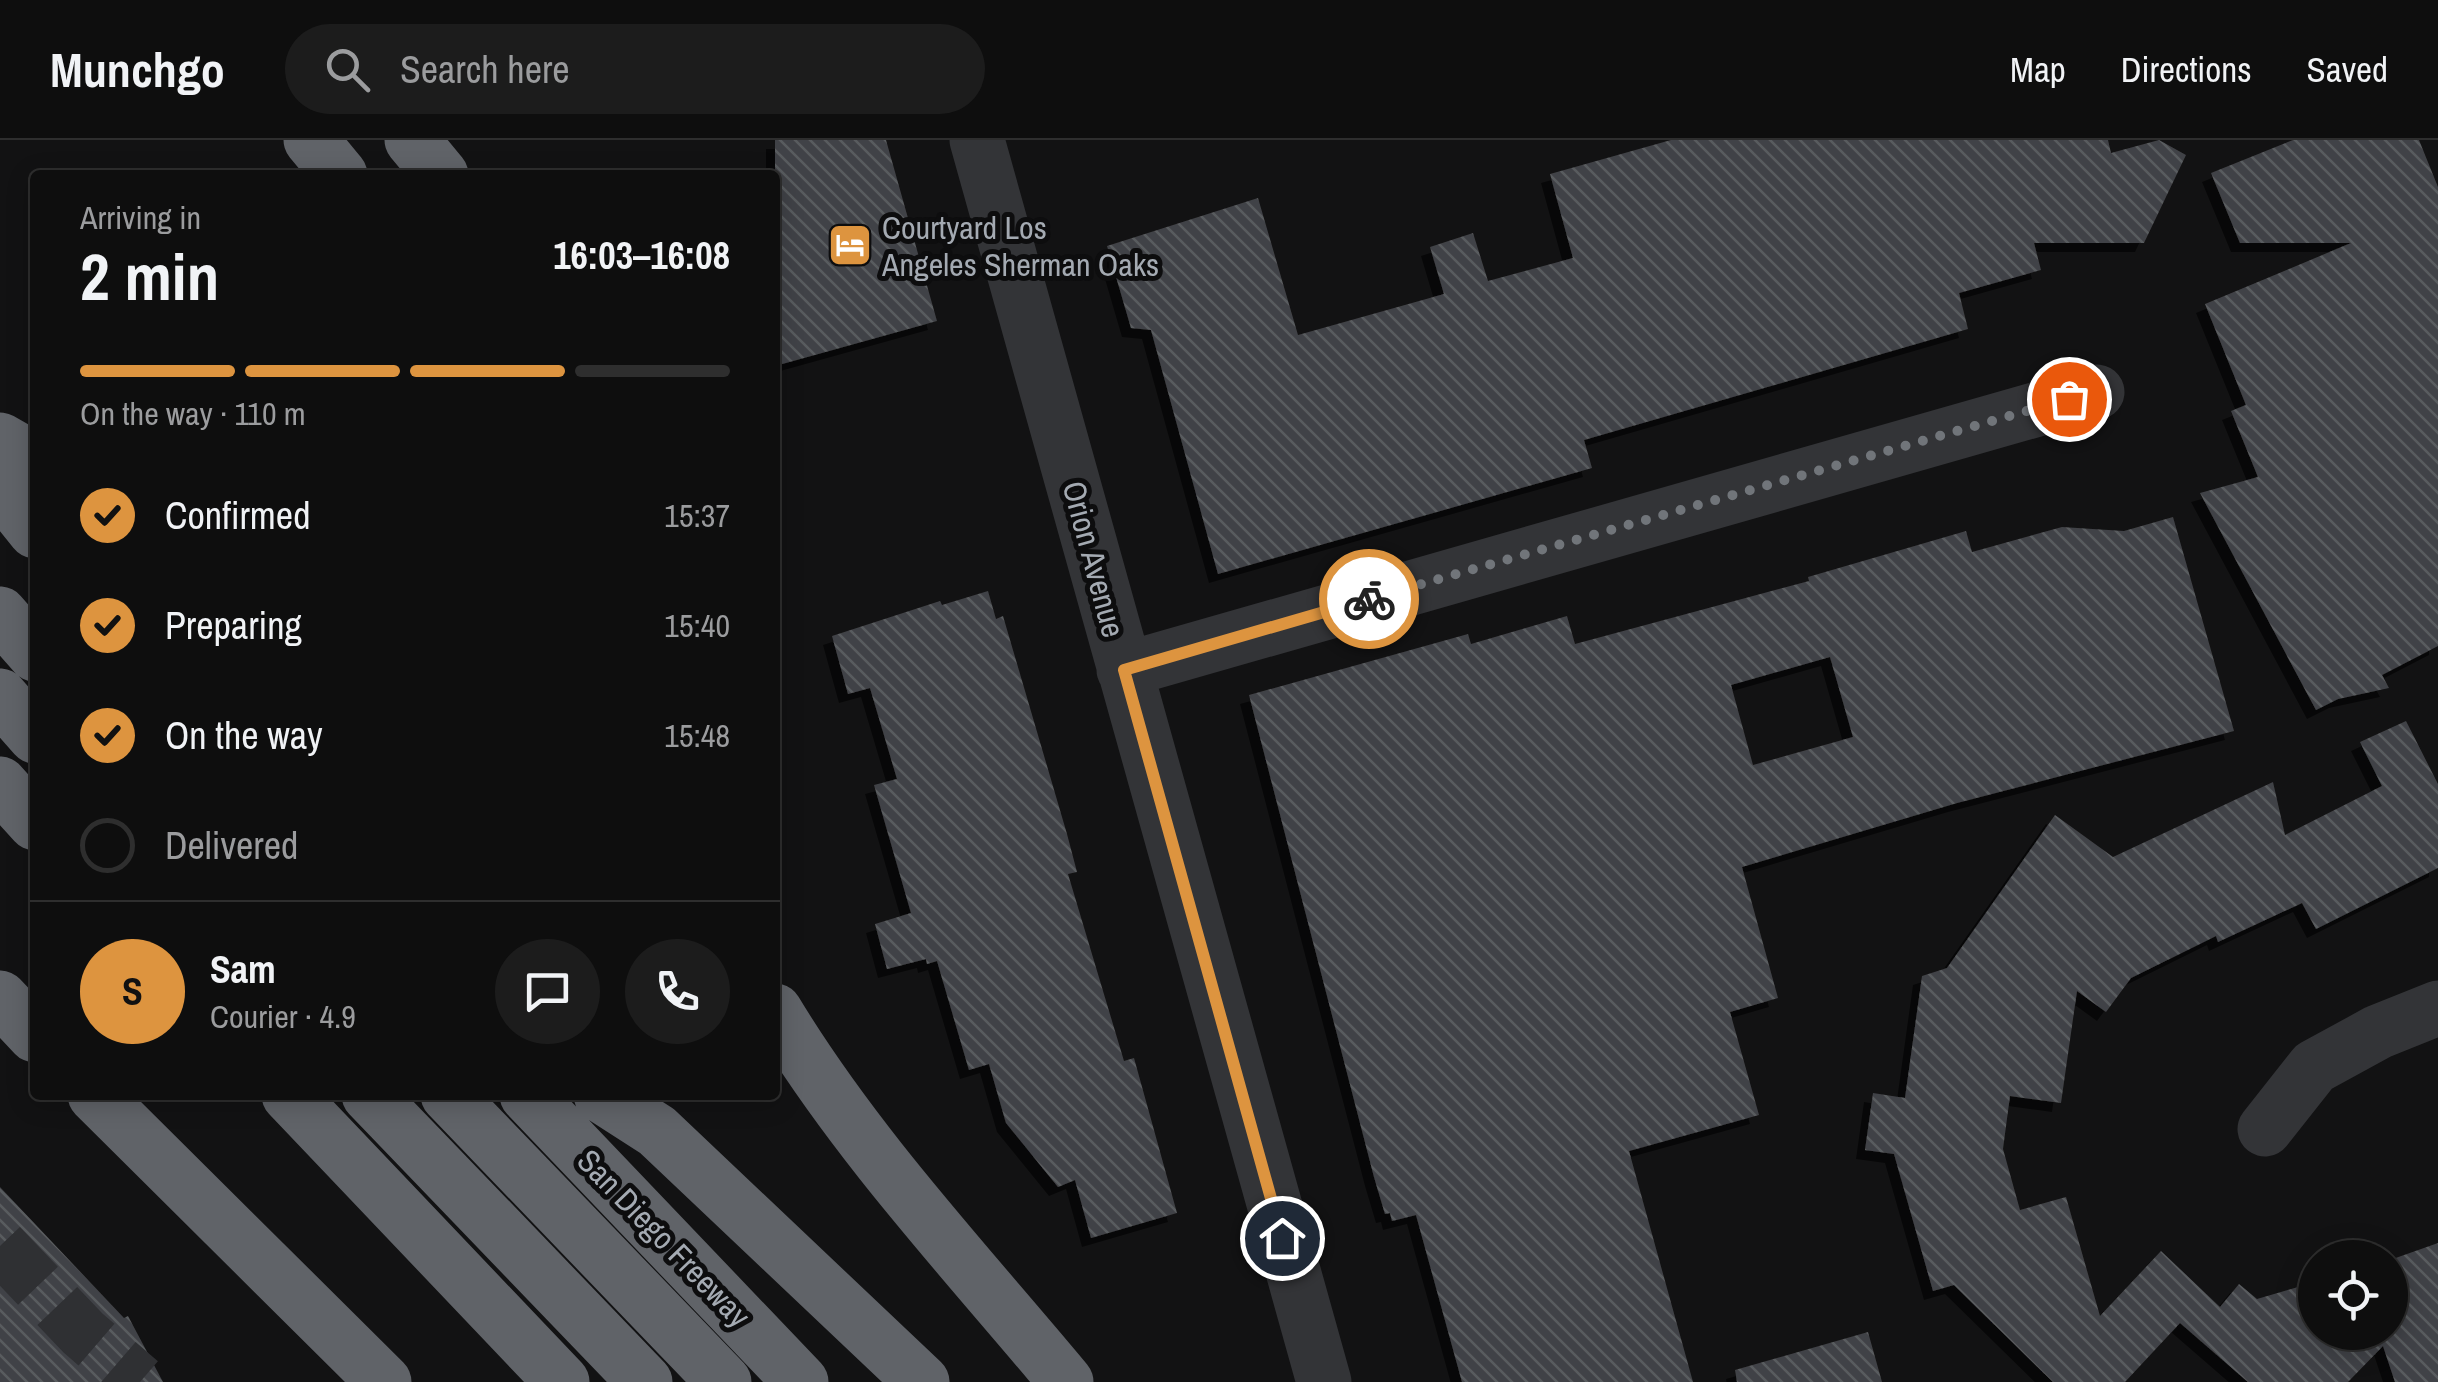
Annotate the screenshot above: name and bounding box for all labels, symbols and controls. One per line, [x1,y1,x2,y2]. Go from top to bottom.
search box [285,24,985,114]
text: Munchgo [50,37,225,102]
icon: search [320,42,375,97]
text: Search here [400,44,570,95]
text: Map [2010,46,2066,93]
text: Directions [2121,46,2252,93]
text: Saved [2307,46,2388,93]
text: Arriving in [80,196,201,239]
place label: Courtyard Los Angeles Sherman Oaks [881,206,1159,286]
hotel icon: Courtyard Los Angeles Sherman Oaks [827,222,873,268]
text: 16:03–16:08 [553,230,730,281]
text: 2 min [80,233,219,320]
pin [2027,357,2112,442]
icon: bag [2042,372,2097,427]
text: On the way · 110 m [80,392,306,435]
street label: Orion Avenue [1053,476,1135,642]
icon: check [80,488,135,543]
text: Confirmed [165,490,310,541]
text: 15:37 [664,494,730,537]
courier [1319,549,1419,649]
icon: bike [1342,572,1397,627]
icon: check [80,598,135,653]
text: Preparing [165,600,302,651]
text: 15:40 [664,604,730,647]
icon: check [80,708,135,763]
text: On the way [165,710,323,761]
text: 15:48 [664,714,730,757]
text: Delivered [165,820,298,871]
button: chat [495,939,600,1044]
button: phone [625,939,730,1044]
text: Sam [210,944,276,995]
text: S [122,966,143,1017]
text: Courier · 4.9 [210,995,356,1038]
street label: San Diego Freeway [568,1140,760,1336]
pin [1240,1196,1325,1281]
icon: home [1255,1211,1310,1266]
map controls [2298,1240,2408,1350]
button: locate [2298,1240,2408,1350]

